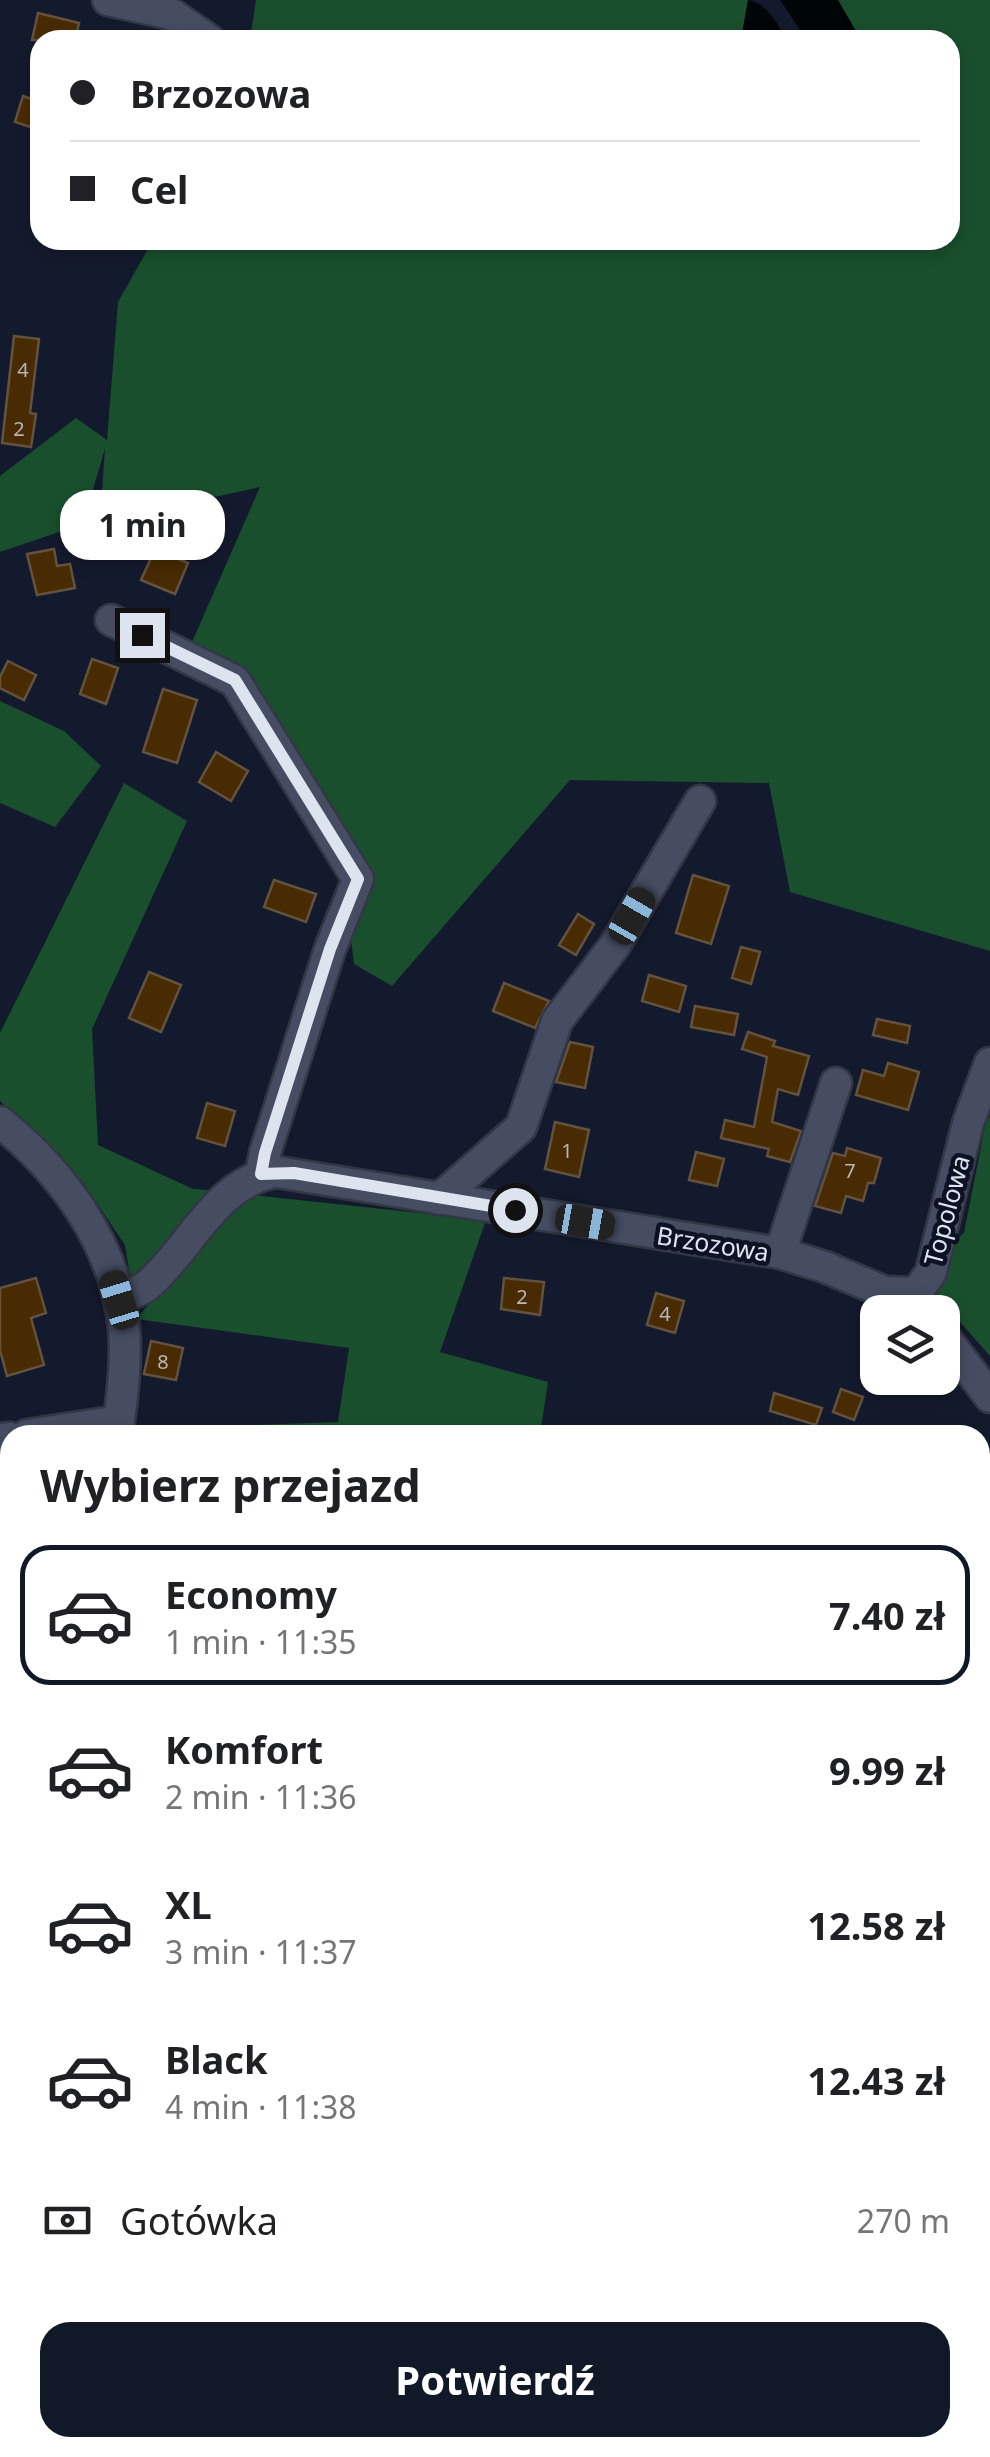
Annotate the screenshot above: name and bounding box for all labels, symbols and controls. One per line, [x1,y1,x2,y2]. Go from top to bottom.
text: Brzozowa [130,67,311,119]
text: Cel [130,163,188,215]
house number: 4 [17,356,29,383]
house number: 2 [13,415,25,442]
callout: 1 min [59,490,224,560]
text: 1 min [98,503,187,546]
route end [120,613,165,658]
car [604,883,660,949]
house number: 1 [561,1137,573,1164]
street label: Topolowa [915,1151,977,1269]
house number: 7 [844,1157,856,1184]
route start [493,1188,538,1233]
car [553,1202,617,1242]
street label: Brzozowa [654,1217,772,1269]
car [96,1267,142,1333]
house number: 2 [516,1283,528,1310]
map controls [860,1295,960,1395]
button: layers [860,1295,960,1395]
house number: 4 [659,1300,671,1327]
house number: 8 [157,1348,169,1375]
text: Wybierz przejazd [40,1454,421,1515]
text: Economy [165,1568,337,1620]
icon: car [45,1570,135,1660]
text: 7.40 zł [829,1589,945,1641]
text: 1 min · 11:35 [165,1620,357,1663]
text: Komfort [165,1723,323,1775]
icon: car [45,1725,135,1815]
text: 9.99 zł [829,1744,945,1796]
text: 2 min · 11:36 [165,1775,357,1818]
text: XL [165,1878,212,1930]
icon: car [45,1880,135,1970]
text: 12.58 zł [807,1899,945,1951]
text: 3 min · 11:37 [165,1930,357,1973]
text: Black [165,2033,268,2085]
icon: car [45,2035,135,2125]
text: 12.43 zł [807,2054,945,2106]
text: 4 min · 11:38 [165,2085,357,2128]
icon: cash [40,2193,95,2248]
text: Gotówka [120,2194,278,2246]
text: 270 m [857,2199,950,2242]
button: Potwierdź [40,2322,950,2437]

